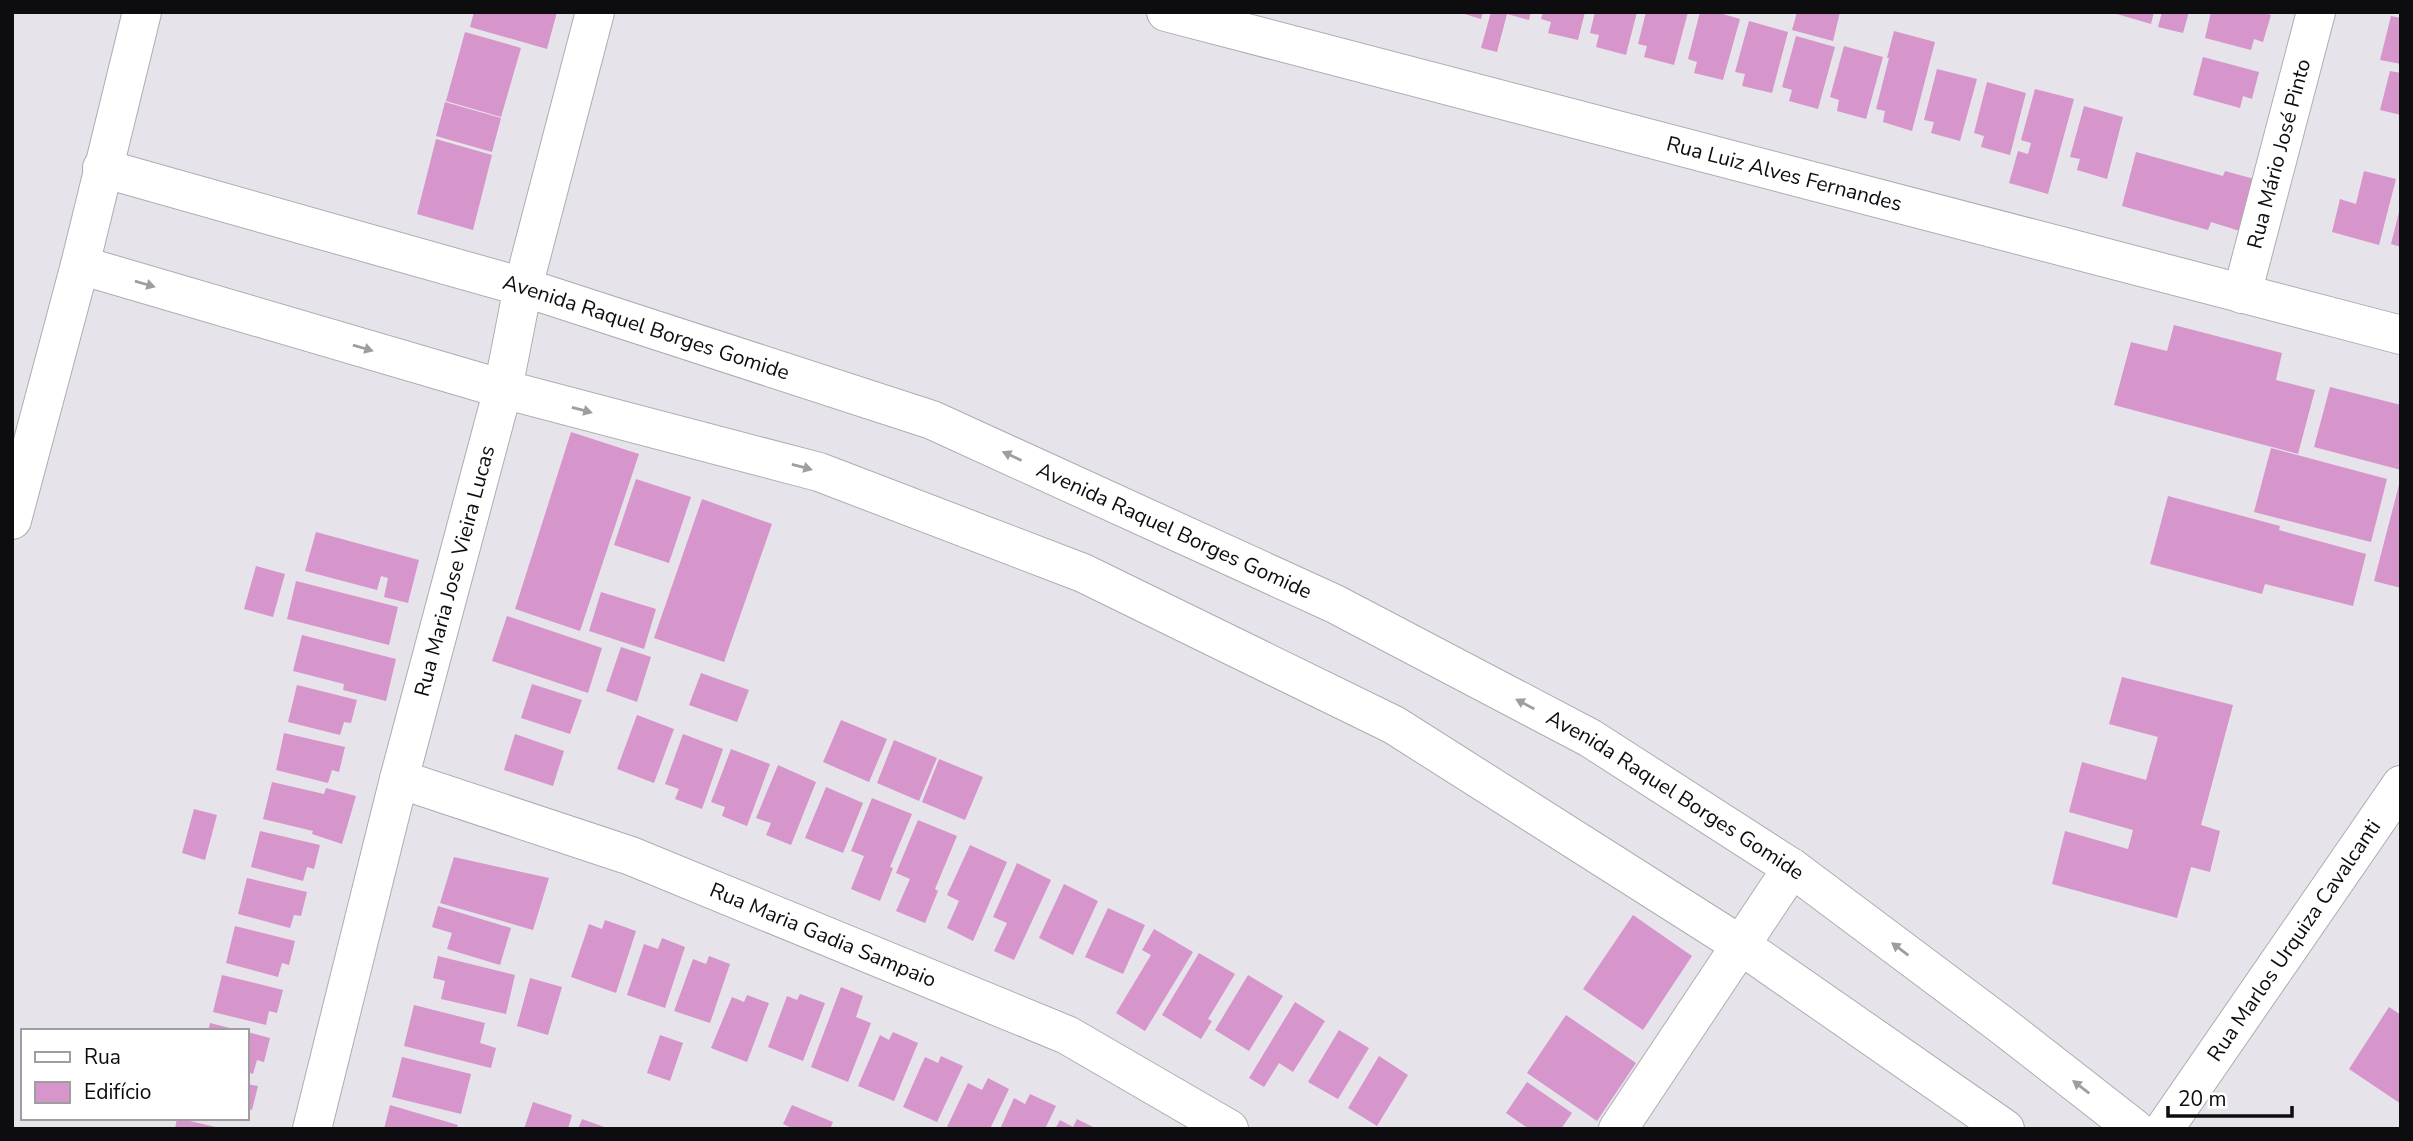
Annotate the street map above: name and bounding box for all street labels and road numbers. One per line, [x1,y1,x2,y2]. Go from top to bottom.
street label: Rua Mário José Pinto [2240,56,2317,252]
street label: Rua Luiz Alves Fernandes [1663,129,1905,218]
street label: Avenida Raquel Borges Gomide [500,268,793,387]
street label: Rua Maria Jose Vieira Lucas [408,442,501,700]
street label: Avenida Raquel Borges Gomide [1032,456,1317,606]
street label: Avenida Raquel Borges Gomide [1541,703,1810,886]
street label: Rua Marlos Urquiza Cavalcanti [2201,814,2387,1067]
street label: Rua Maria Gadia Sampaio [706,876,940,994]

